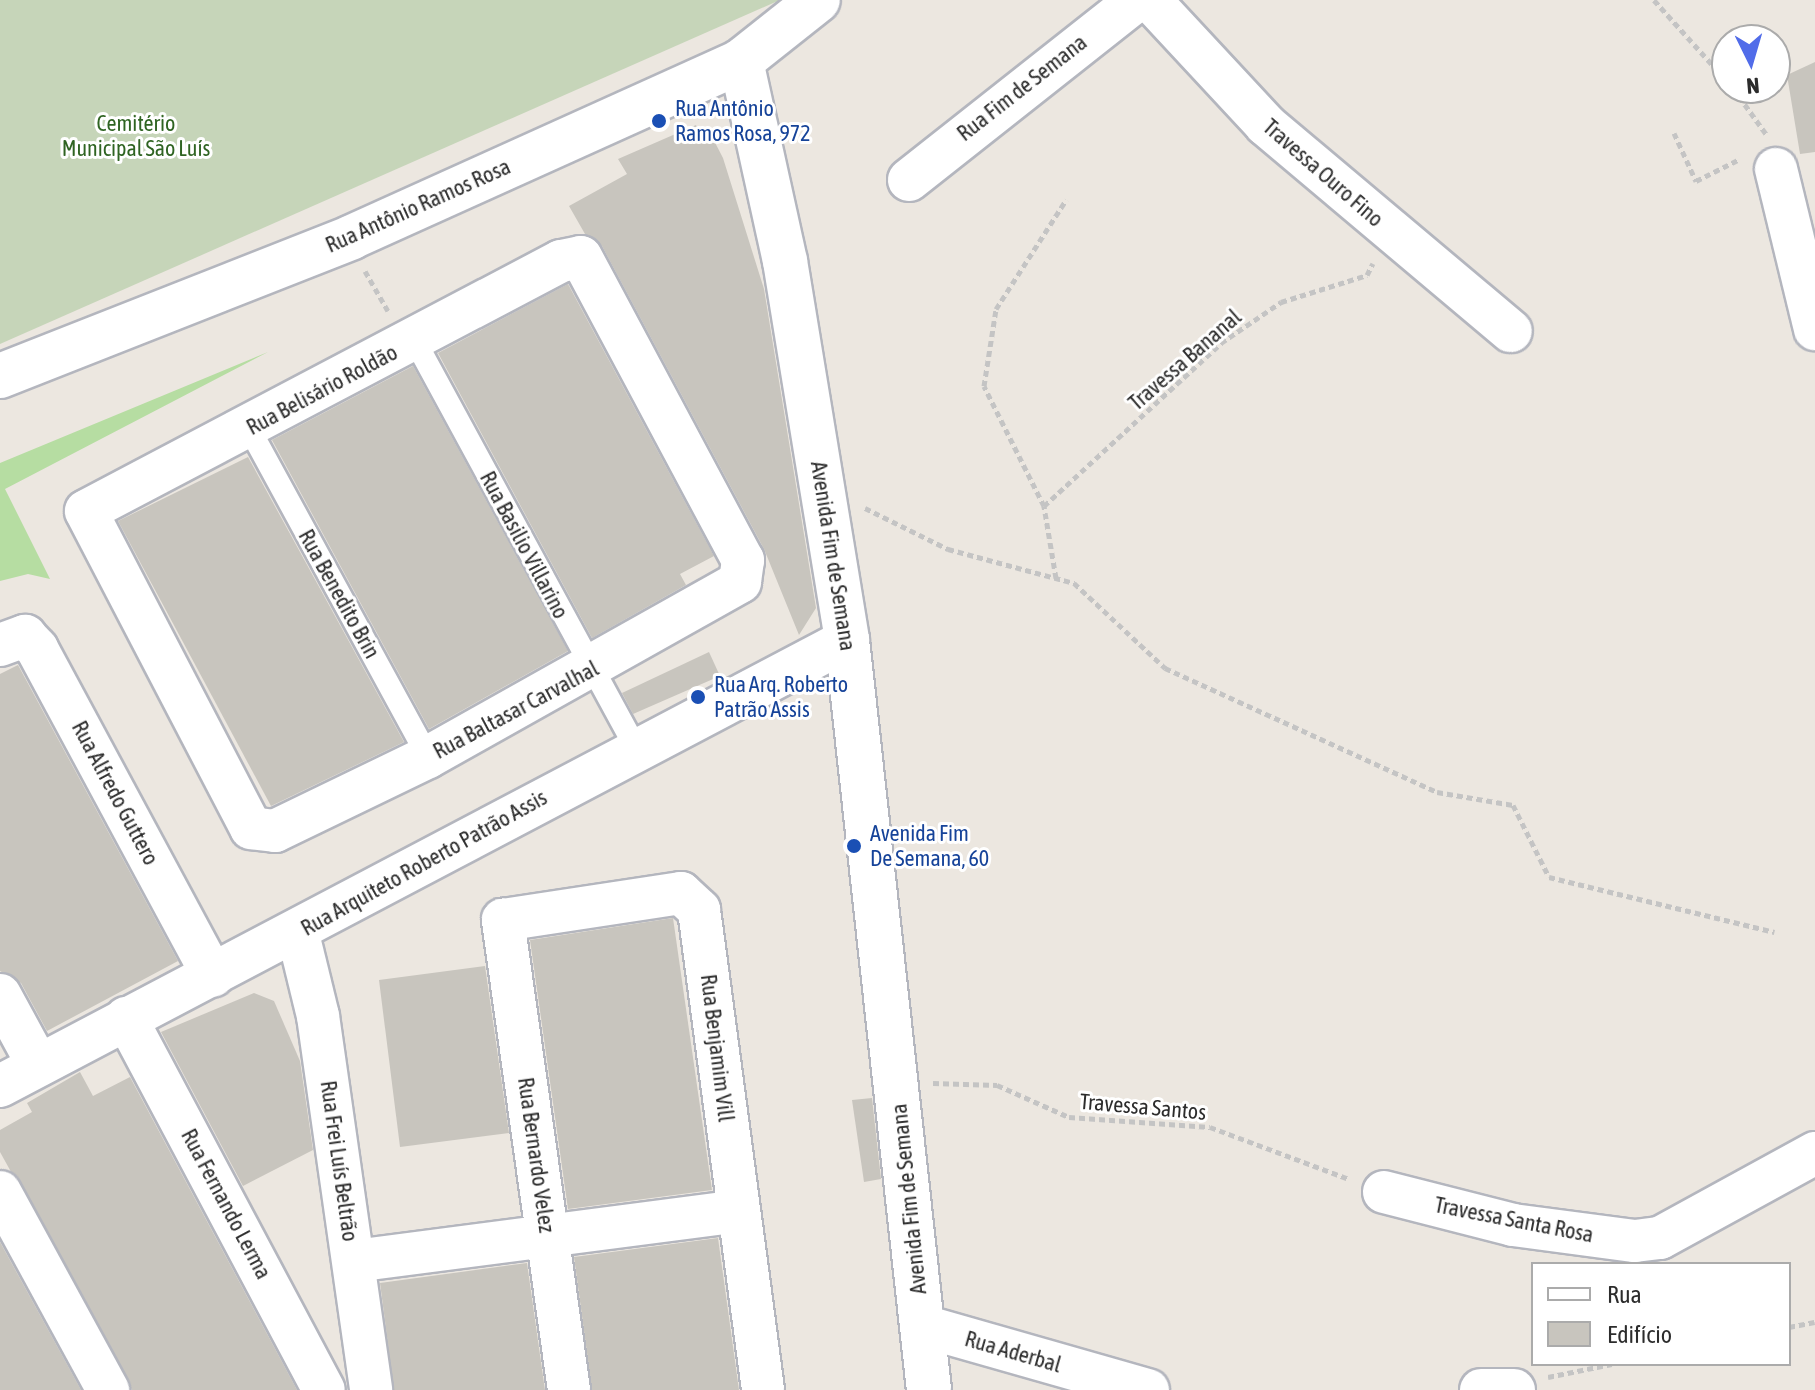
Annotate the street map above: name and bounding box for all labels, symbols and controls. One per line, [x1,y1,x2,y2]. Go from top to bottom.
north arrow [1711,24,1791,104]
street label: Rua Fim de Semana [952,29,1092,147]
text: N [1745,72,1761,99]
place label: Rua Antônio Ramos Rosa, 972 [675,95,810,146]
park label: Cemitério Municipal São Luís [62,110,210,162]
marker: Rua Antônio Ramos Rosa, 972 [650,112,668,130]
street label: Travessa Ouro Fino [1258,114,1388,232]
street label: Rua Antônio Ramos Rosa [322,153,514,259]
street label: Travessa Bananal [1123,304,1247,416]
street label: Rua Belisário Roldão [242,339,402,441]
street label: Avenida Fim de Semana [805,459,861,653]
street label: Rua Basilio Villarino [474,467,574,623]
street label: Rua Benedito Brin [293,525,385,663]
street label: Rua Baltasar Carvalhal [429,655,603,765]
place label: Rua Arq. Roberto Patrão Assis [714,671,848,722]
marker: Rua Arq. Roberto Patrão Assis [689,688,707,706]
street label: Rua Alfredo Guttero [66,716,164,870]
street label: Rua Arquiteto Roberto Patrão Assis [296,784,552,942]
place label: Avenida Fim De Semana, 60 [870,820,989,872]
marker: Avenida Fim De Semana, 60 [845,837,863,855]
street label: Rua Benjamim Vill [695,973,739,1123]
street label: Rua Bernardo Velez [512,1076,560,1234]
street label: Rua Frei Luís Beltrão [315,1079,363,1243]
street label: Travessa Santos [1079,1088,1207,1126]
street label: Avenida Fim de Semana [886,1102,932,1296]
street label: Rua Fernando Lerma [175,1124,277,1284]
street label: Travessa Santa Rosa [1432,1192,1596,1248]
legend [1531,1262,1791,1366]
text: Rua [1607,1281,1642,1308]
text: Edifício [1607,1321,1672,1348]
street label: Rua Aderbal [962,1326,1064,1378]

